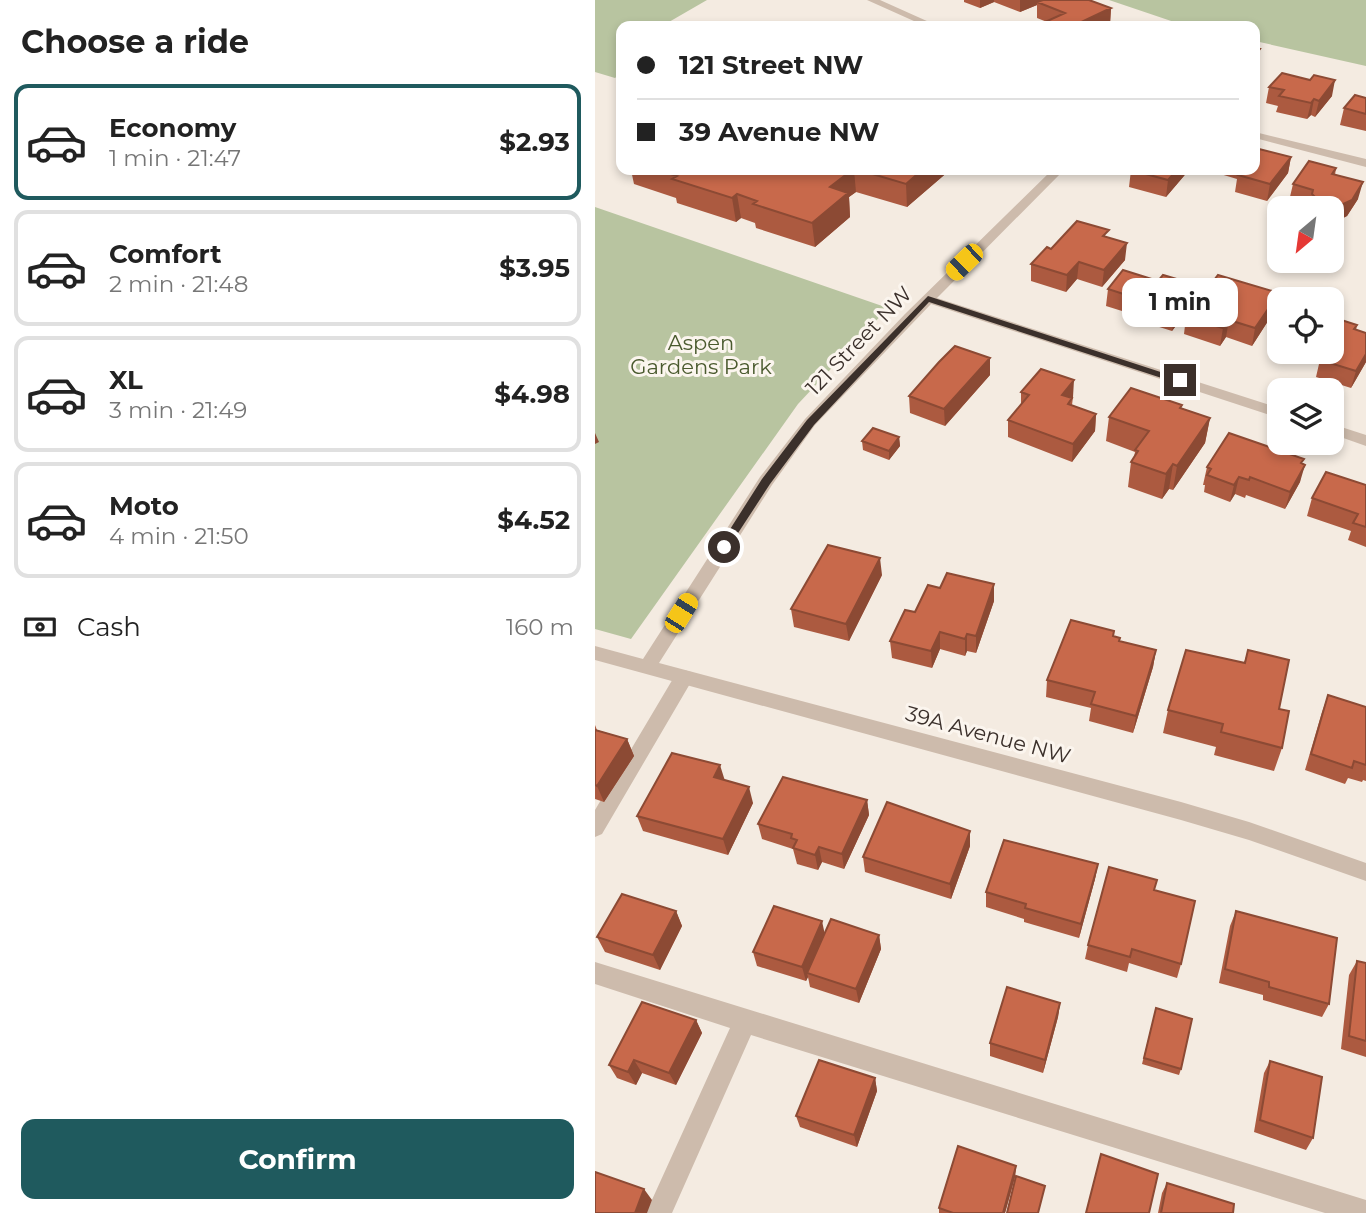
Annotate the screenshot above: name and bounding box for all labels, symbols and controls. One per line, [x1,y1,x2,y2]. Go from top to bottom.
text: Choose a ride [21,22,249,61]
text: 121 Street NW [679,49,863,81]
icon: car [25,111,88,174]
text: Economy [109,112,236,144]
text: 39 Avenue NW [679,116,880,148]
text: $2.93 [499,126,570,158]
text: 1 min · 21:47 [109,144,241,172]
north arrow [1267,196,1344,273]
map controls [1267,196,1344,455]
icon: car [25,237,88,300]
text: Comfort [109,238,221,270]
car [942,240,987,284]
text: $3.95 [499,252,570,284]
text: 2 min · 21:48 [109,270,248,298]
callout: 1 min [1122,278,1238,328]
street label: 121 Street NW [800,281,917,400]
button: locate [1267,287,1344,364]
text: 1 min [1149,288,1211,316]
park label: Aspen Gardens Park [630,330,772,379]
icon: car [25,363,88,426]
text: XL [109,364,143,396]
route end [1164,364,1196,396]
text: $4.98 [494,378,570,410]
button: layers [1267,378,1344,455]
text: 3 min · 21:49 [109,396,247,424]
icon: car [25,489,88,552]
text: Moto [109,490,179,522]
text: $4.52 [497,504,570,536]
text: 4 min · 21:50 [109,522,249,550]
route start [708,531,740,563]
car [661,590,702,636]
icon: cash [21,608,59,646]
text: Cash [77,611,141,643]
text: 160 m [506,613,574,641]
street label: 39A Avenue NW [903,700,1073,769]
button: Confirm [21,1119,574,1199]

